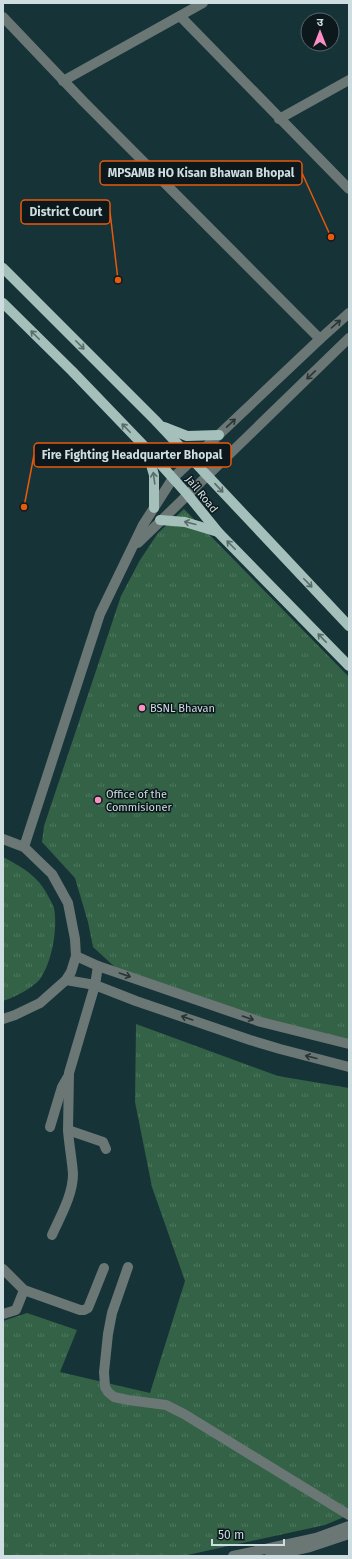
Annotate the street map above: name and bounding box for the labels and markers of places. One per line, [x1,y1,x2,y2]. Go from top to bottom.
callout: MPSAMB HO Kisan Bhawan Bhopal [100,161,302,185]
callout: District Court [21,200,110,224]
callout: Fire Fighting Headquarter Bhopal [34,443,231,467]
place label: BSNL Bhavan [150,702,215,715]
marker: BSNL Bhavan [137,703,147,713]
place label: Office of the Commisioner [106,788,172,814]
marker: Office of the Commisioner [93,795,103,805]

